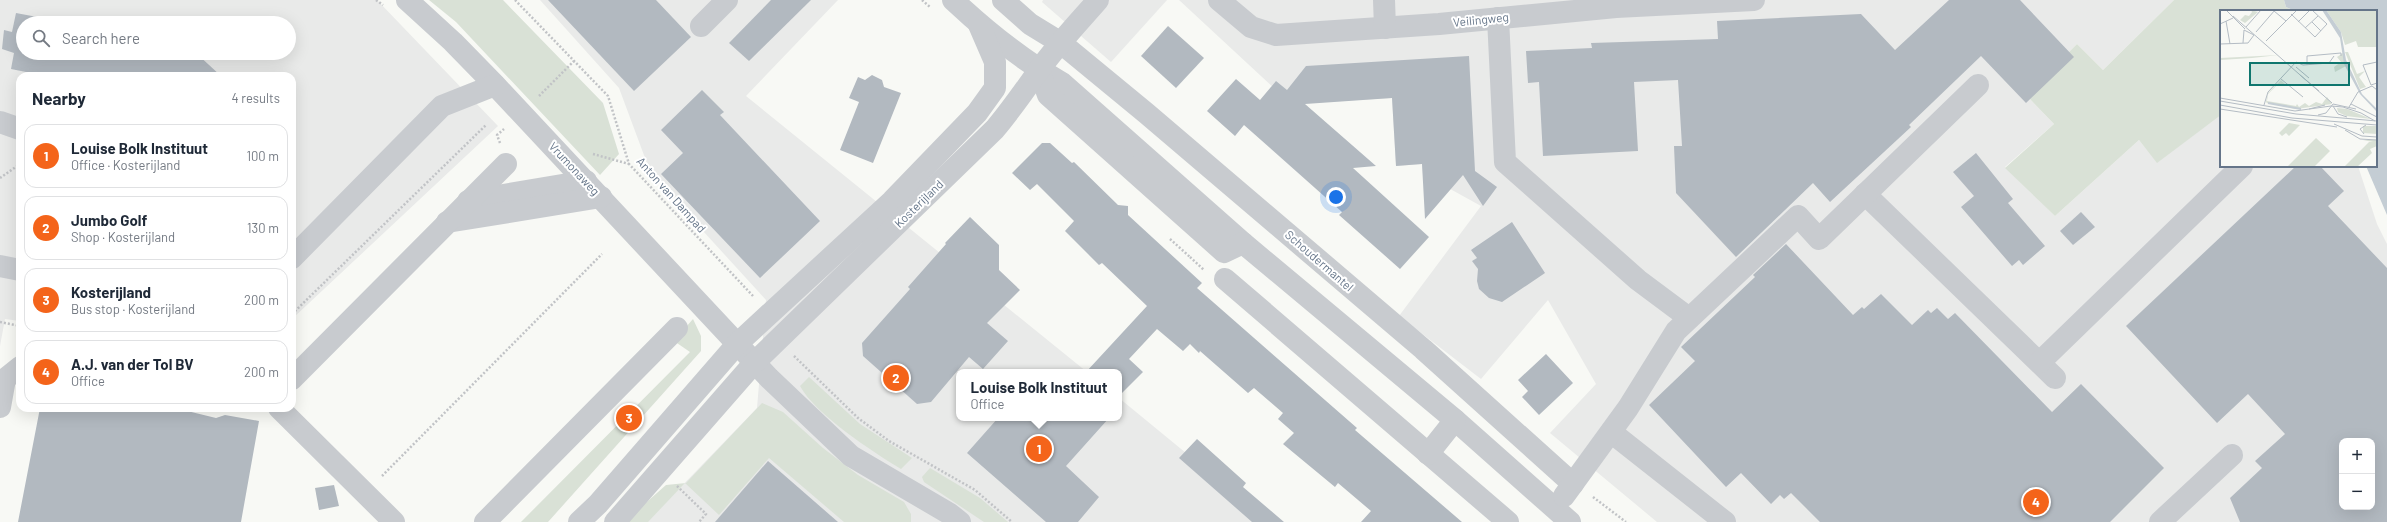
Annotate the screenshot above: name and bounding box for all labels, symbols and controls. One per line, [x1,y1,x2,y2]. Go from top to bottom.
street label: Veilingweg [1452,9,1509,29]
inset map [2220,10,2377,167]
search box [16,16,296,60]
icon: search [30,27,52,49]
text: Search here [62,29,140,47]
text: Nearby [32,88,86,108]
text: 4 results [232,90,280,106]
text: Louise Bolk Instituut [71,139,208,157]
street label: Vrumonaweg [546,139,603,198]
text: 1 [44,148,48,164]
text: 100 m [246,148,279,164]
street label: Anton van Dampad [634,154,709,235]
text: Office · Kosterijland [71,157,180,173]
street label: Kosterijland [891,177,946,230]
your location [1326,187,1346,207]
text: Jumbo Golf [71,211,147,229]
text: 2 [42,220,50,236]
text: 130 m [247,220,279,236]
street label: Schoudermantel [1283,227,1357,294]
text: Shop · Kosterijland [71,229,175,245]
text: Kosterijland [71,283,151,301]
text: 3 [42,292,50,308]
text: 200 m [244,292,279,308]
text: Bus stop · Kosterijland [71,301,195,317]
text: A.J. van der Tol BV [71,355,194,373]
pin: 2 [883,363,909,393]
text: 4 [42,364,50,380]
text: 200 m [244,364,279,380]
popup [956,369,1122,421]
text: Office [71,373,105,389]
text: Louise Bolk Instituut [971,378,1107,396]
text: Office [971,396,1004,412]
pin: 3 [616,403,642,433]
pin: 1 [1026,434,1052,464]
map controls [2339,438,2375,510]
button: + [2339,438,2375,474]
button: − [2339,474,2375,510]
pin: 4 [2023,487,2049,517]

